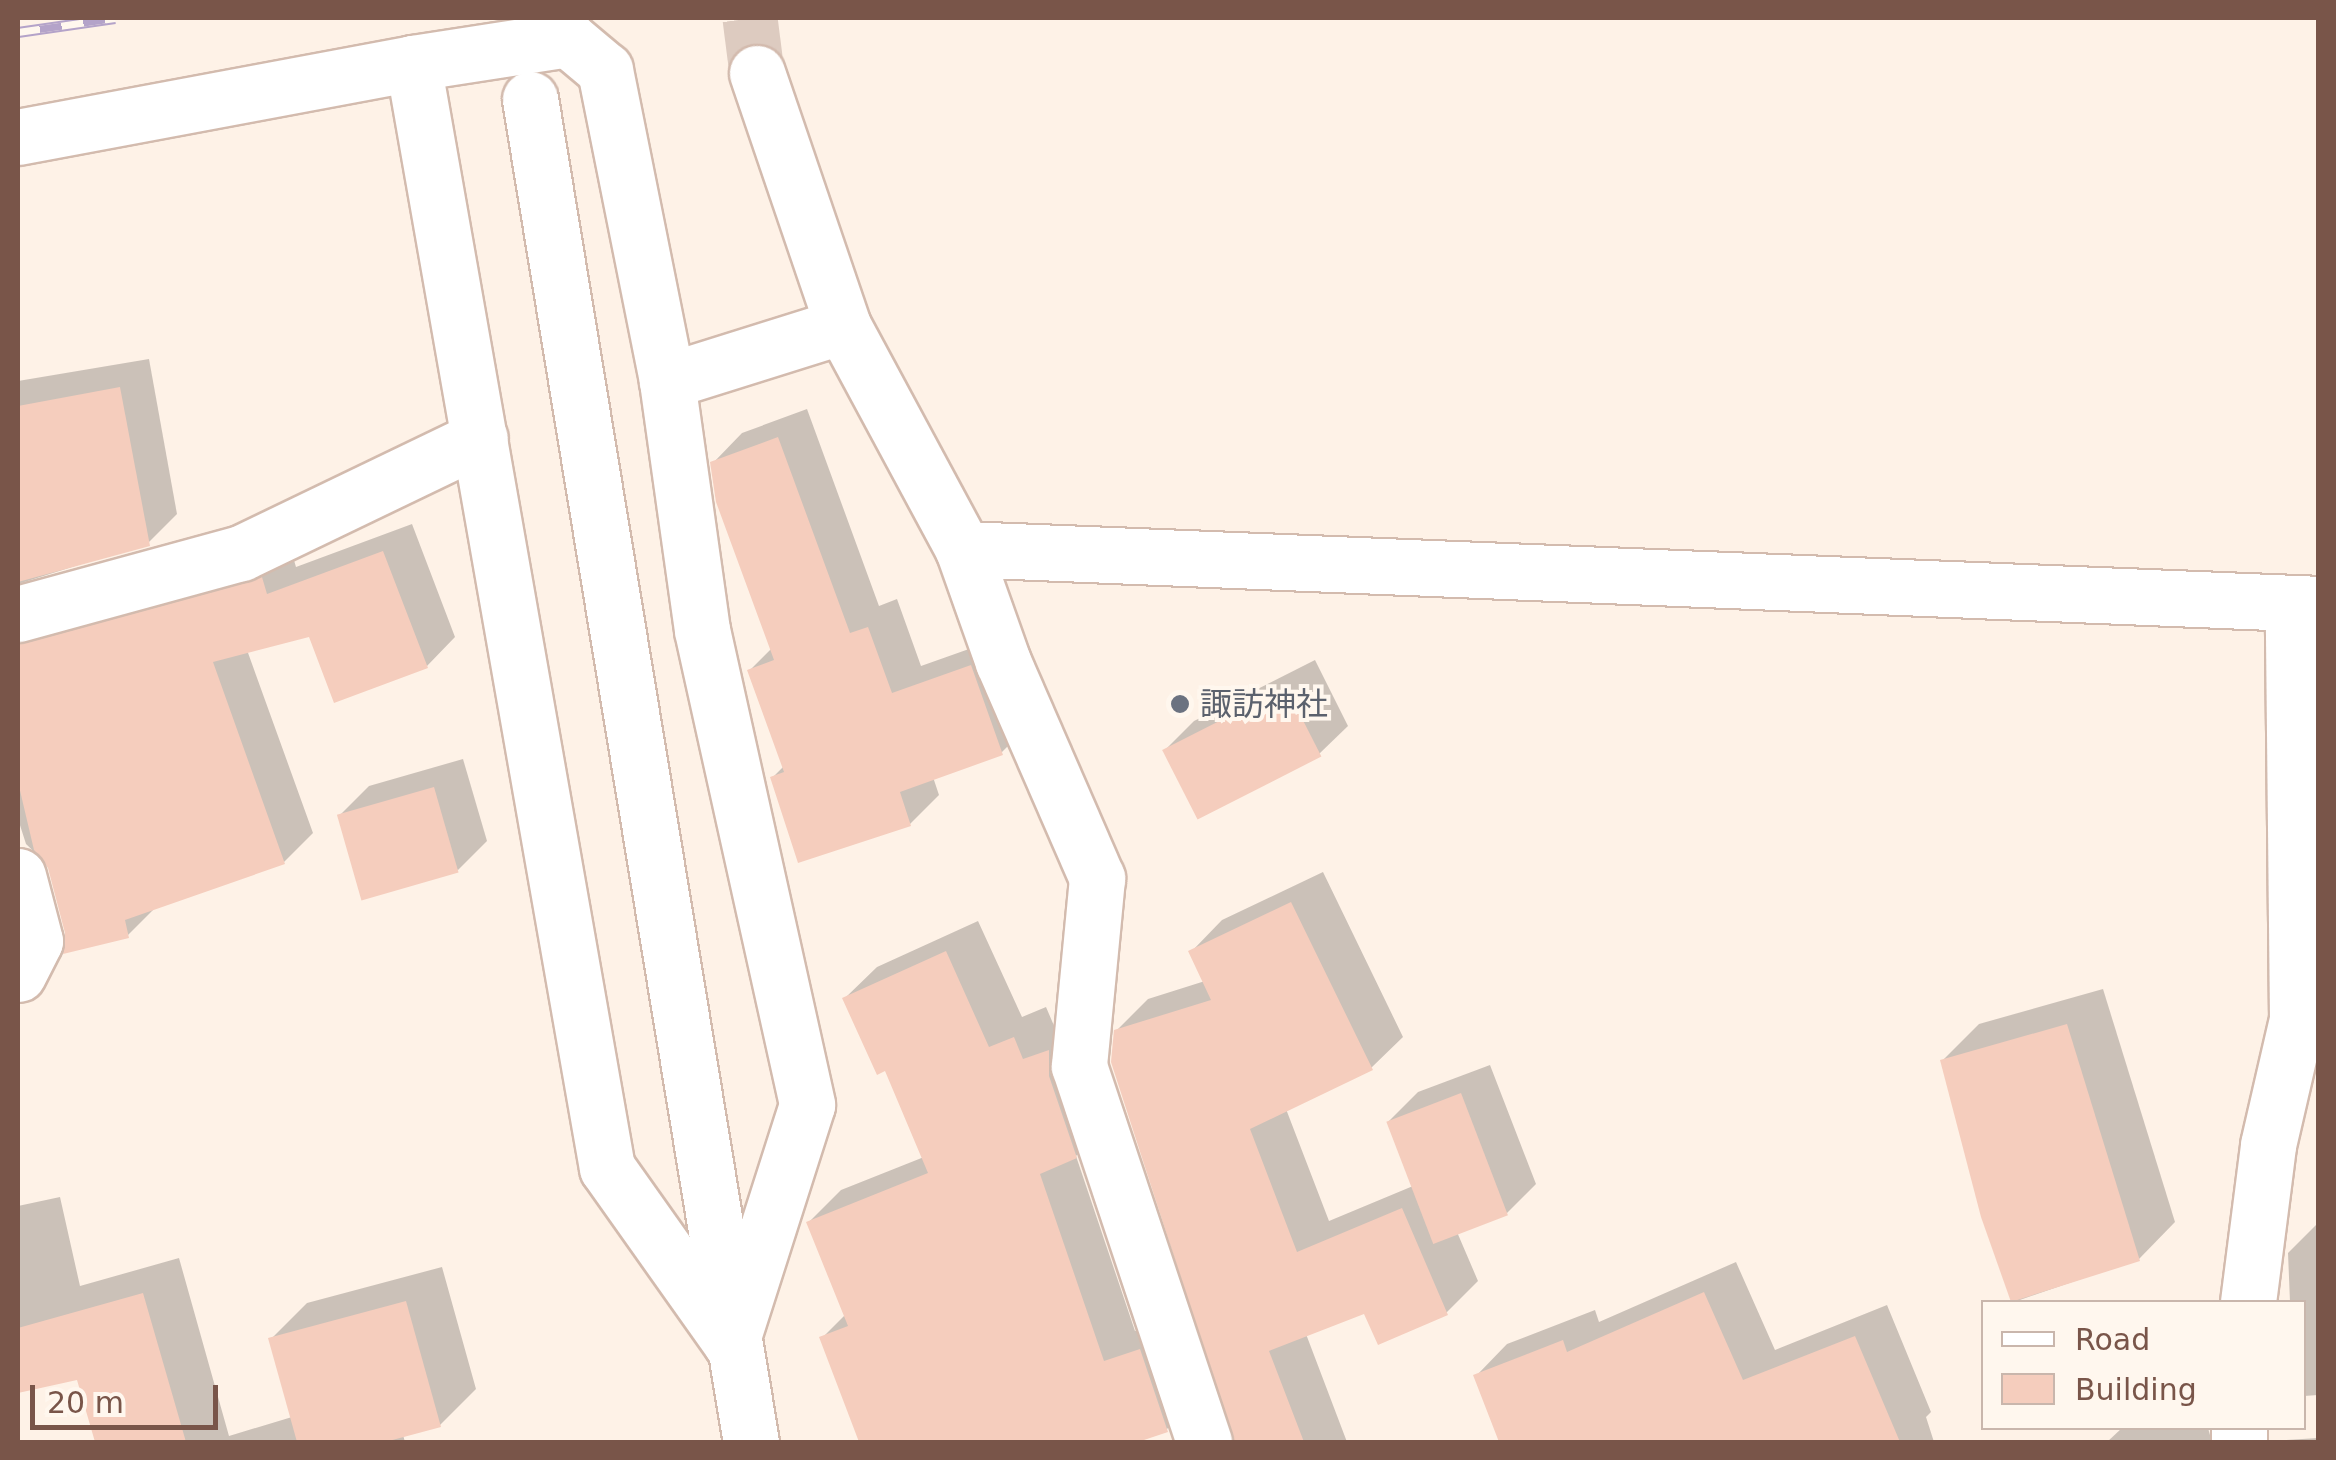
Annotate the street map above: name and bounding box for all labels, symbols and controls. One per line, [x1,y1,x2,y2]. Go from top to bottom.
place label: 諏訪神社 [1200,685,1328,723]
marker: 諏訪神社 [1169,693,1191,715]
legend [1981,1300,2306,1430]
text: Road [2075,1322,2150,1357]
scale bar [35,1365,222,1427]
text: Building [2075,1372,2197,1407]
text: 20 m [47,1385,124,1420]

